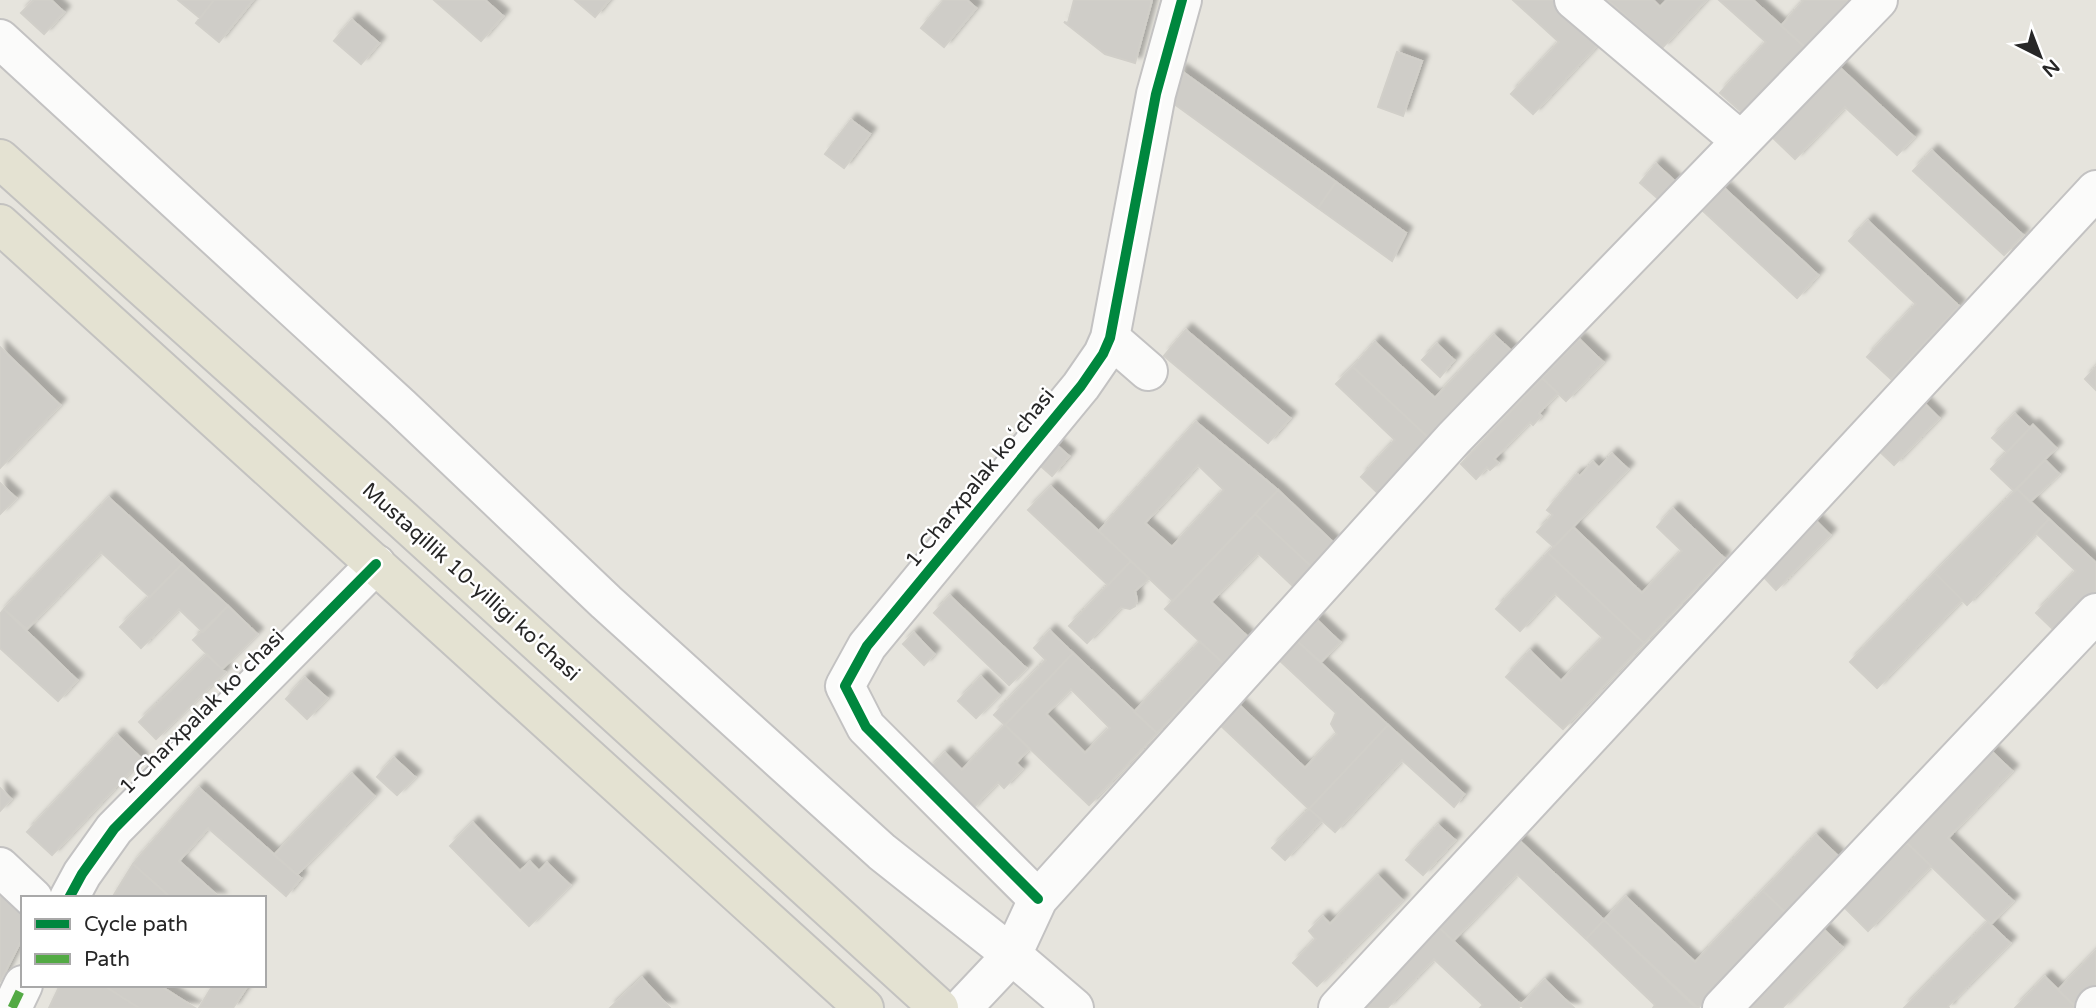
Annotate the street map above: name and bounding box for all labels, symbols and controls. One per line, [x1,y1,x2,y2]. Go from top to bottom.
north arrow [2005,21,2075,91]
text: N [2038,55,2064,81]
street label: 1-Charxpalak koʻchasi [900,384,1060,572]
street label: Mustaqillik 10-yilligi ko'chasi [357,478,585,686]
street label: 1-Charxpalak koʻchasi [114,624,290,800]
legend [21,896,266,987]
text: Cycle path [84,912,188,937]
text: Path [84,947,130,972]

